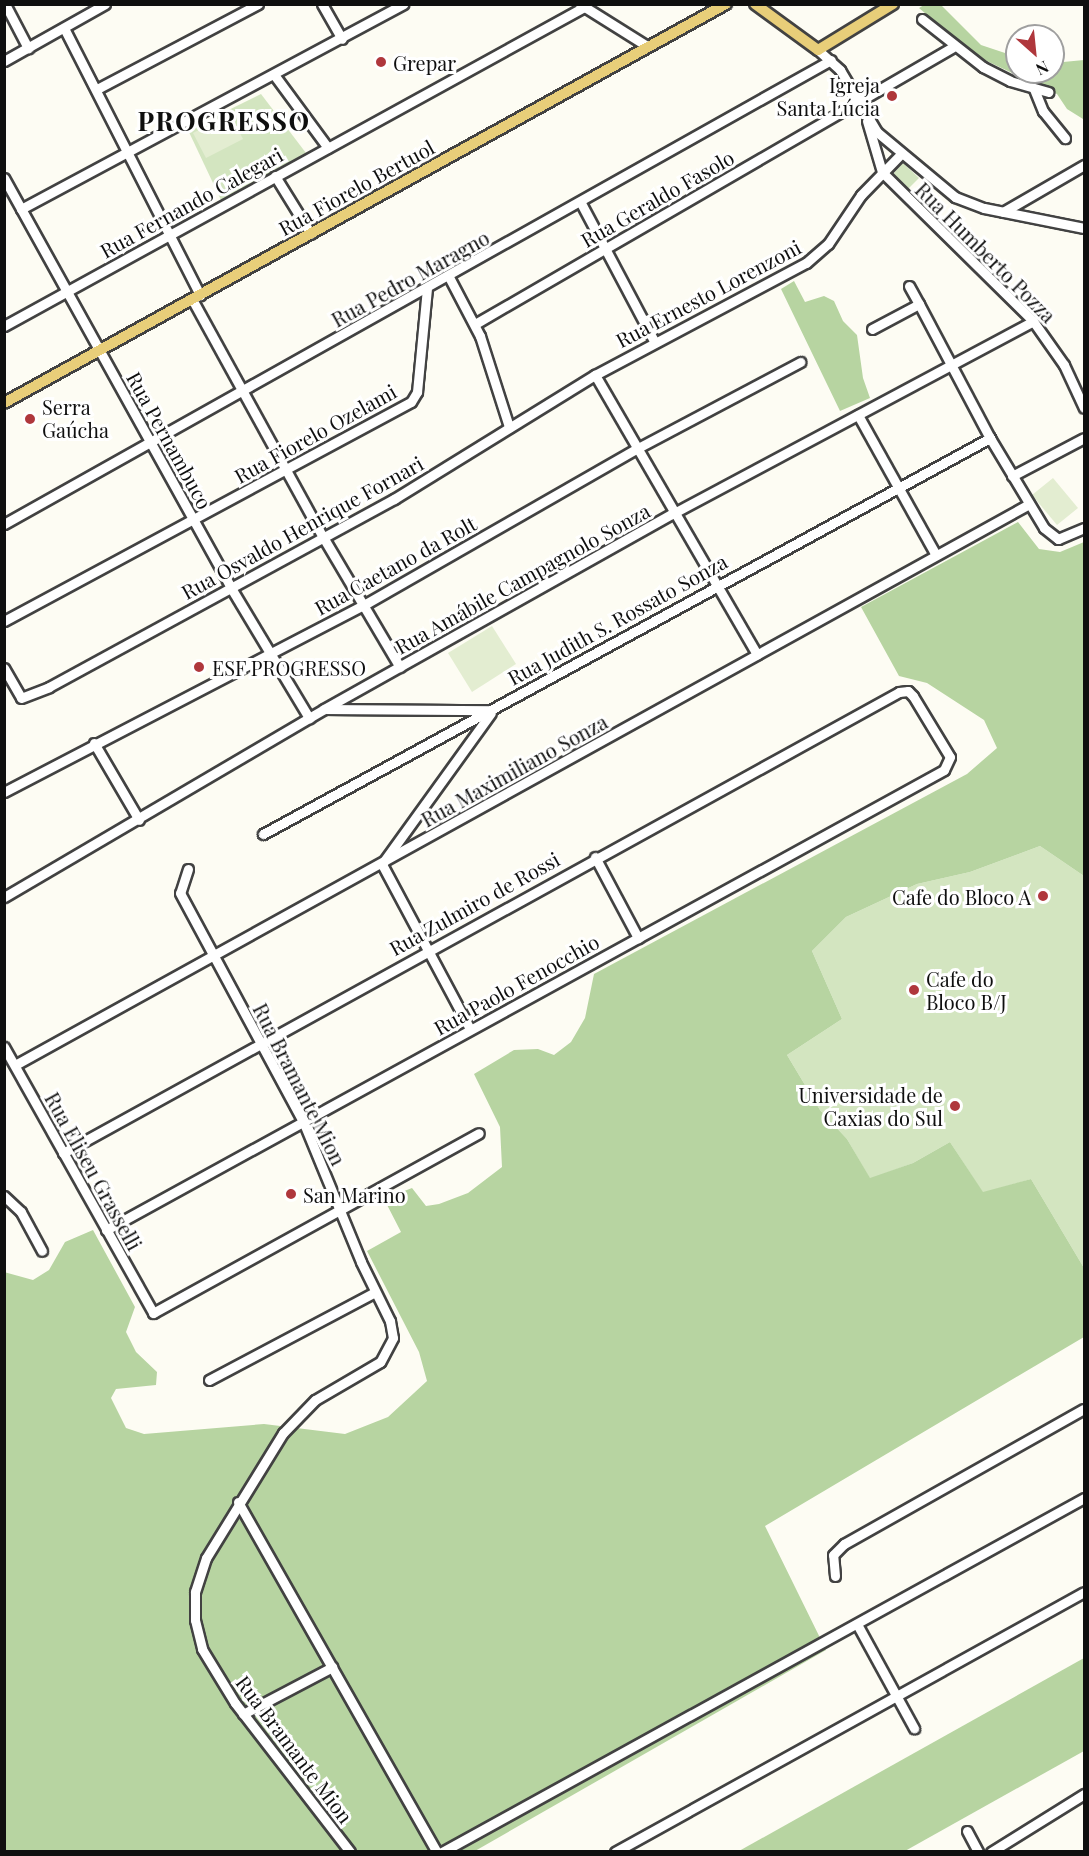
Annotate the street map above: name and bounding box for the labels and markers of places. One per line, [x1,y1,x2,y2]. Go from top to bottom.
place label: Grepar [393,50,456,74]
marker: Grepar [374,55,388,69]
place label: Igreja Santa Lúcia [776,72,880,119]
marker: Igreja Santa Lúcia [885,89,899,103]
place label: Serra Gaúcha [42,395,109,442]
marker: Serra Gaúcha [23,412,37,426]
place label: ESF PROGRESSO [212,655,366,679]
marker: ESF PROGRESSO [190,658,208,676]
place label: Cafe do Bloco A [891,884,1031,908]
marker: Cafe do Bloco A [1036,889,1050,903]
place label: Cafe do Bloco B/J [926,966,1007,1013]
marker: Cafe do Bloco B/J [907,983,921,997]
place label: Universidade de Caxias do Sul [798,1082,943,1129]
marker: Universidade de Caxias do Sul [948,1099,962,1113]
place label: San Marino [303,1182,406,1206]
marker: San Marino [284,1187,298,1201]

